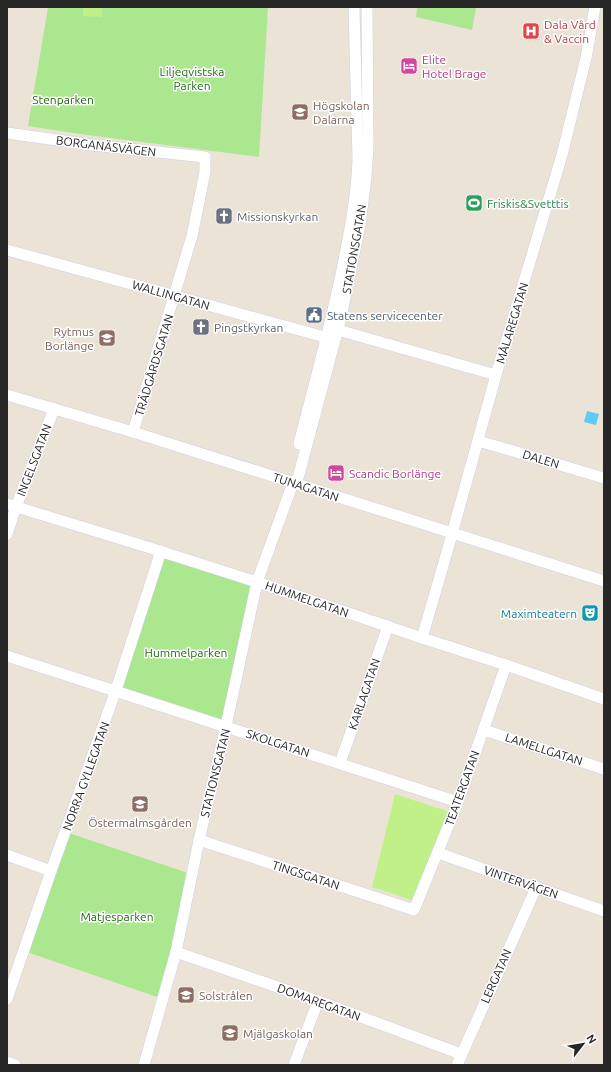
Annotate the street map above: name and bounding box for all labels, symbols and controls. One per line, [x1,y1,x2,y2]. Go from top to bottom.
place label: Dala Vård & Vaccin [544,18,596,45]
hospital icon: Dala Vård & Vaccin [521,21,541,41]
place label: Elite Hotel Brage [422,53,486,80]
hotel icon: Elite Hotel Brage [399,56,419,76]
park label: Liljeqvistska Parken [160,65,224,92]
park label: Stenparken [32,93,94,106]
place label: Högskolan Dalarna [313,99,370,126]
school or university icon: Högskolan Dalarna [290,102,310,122]
street label: BORGANÄSVÄGEN [55,133,157,159]
sports icon: Friskis&Svetttis [464,193,484,213]
place label: Friskis&Svetttis [487,197,569,210]
street label: STATIONSGATAN [340,203,368,295]
church icon: Missionskyrkan [214,206,234,226]
place label: Missionskyrkan [237,210,318,223]
street label: WALLINGATAN [131,278,211,312]
street label: MÅLAREGATAN [494,281,530,365]
public building icon: Statens servicecenter [304,305,324,325]
place label: Statens servicecenter [327,309,443,322]
street label: TRÄDGÅRDSGATAN [132,312,176,418]
church icon: Pingstkyrkan [191,317,211,337]
place label: Pingstkyrkan [214,321,283,334]
place label: Rytmus Borlänge [45,325,94,352]
school or university icon: Rytmus Borlänge [97,328,117,348]
street label: INGELSGATAN [14,422,54,498]
street label: DALEN [521,447,561,471]
hotel icon: Scandic Borlänge [326,463,346,483]
place label: Scandic Borlänge [349,467,441,480]
street label: TUNAGATAN [271,470,341,504]
street label: HUMMELGATAN [264,579,350,619]
theatre icon: Maximteatern [580,603,600,623]
place label: Maximteatern [501,607,577,620]
park label: Hummelparken [145,646,227,659]
street label: KARLAGATAN [346,657,382,731]
street label: NORRA GYLLEGATAN [60,720,112,832]
street label: STATIONSGATAN [198,727,232,819]
street label: SKOLGATAN [245,727,311,759]
street label: LAMELLGATAN [504,730,584,768]
street label: TEATERGATAN [442,749,482,827]
school or university icon: Östermalmsgården [130,794,150,814]
place label: Östermalmsgården [88,816,192,829]
street label: TINGSGATAN [271,858,341,892]
street label: VINTERVÄGEN [482,863,560,901]
park label: Matjesparken [80,910,154,923]
street label: LERGATAN [478,947,514,1005]
street label: DOMAREGATAN [276,981,362,1023]
school or university icon: Solstrålen [176,985,196,1005]
place label: Solstrålen [199,989,253,1002]
school or university icon: Mjälgaskolan [220,1023,240,1043]
north arrow [563,1024,603,1064]
place label: Mjälgaskolan [243,1027,313,1040]
text: N [584,1032,599,1045]

